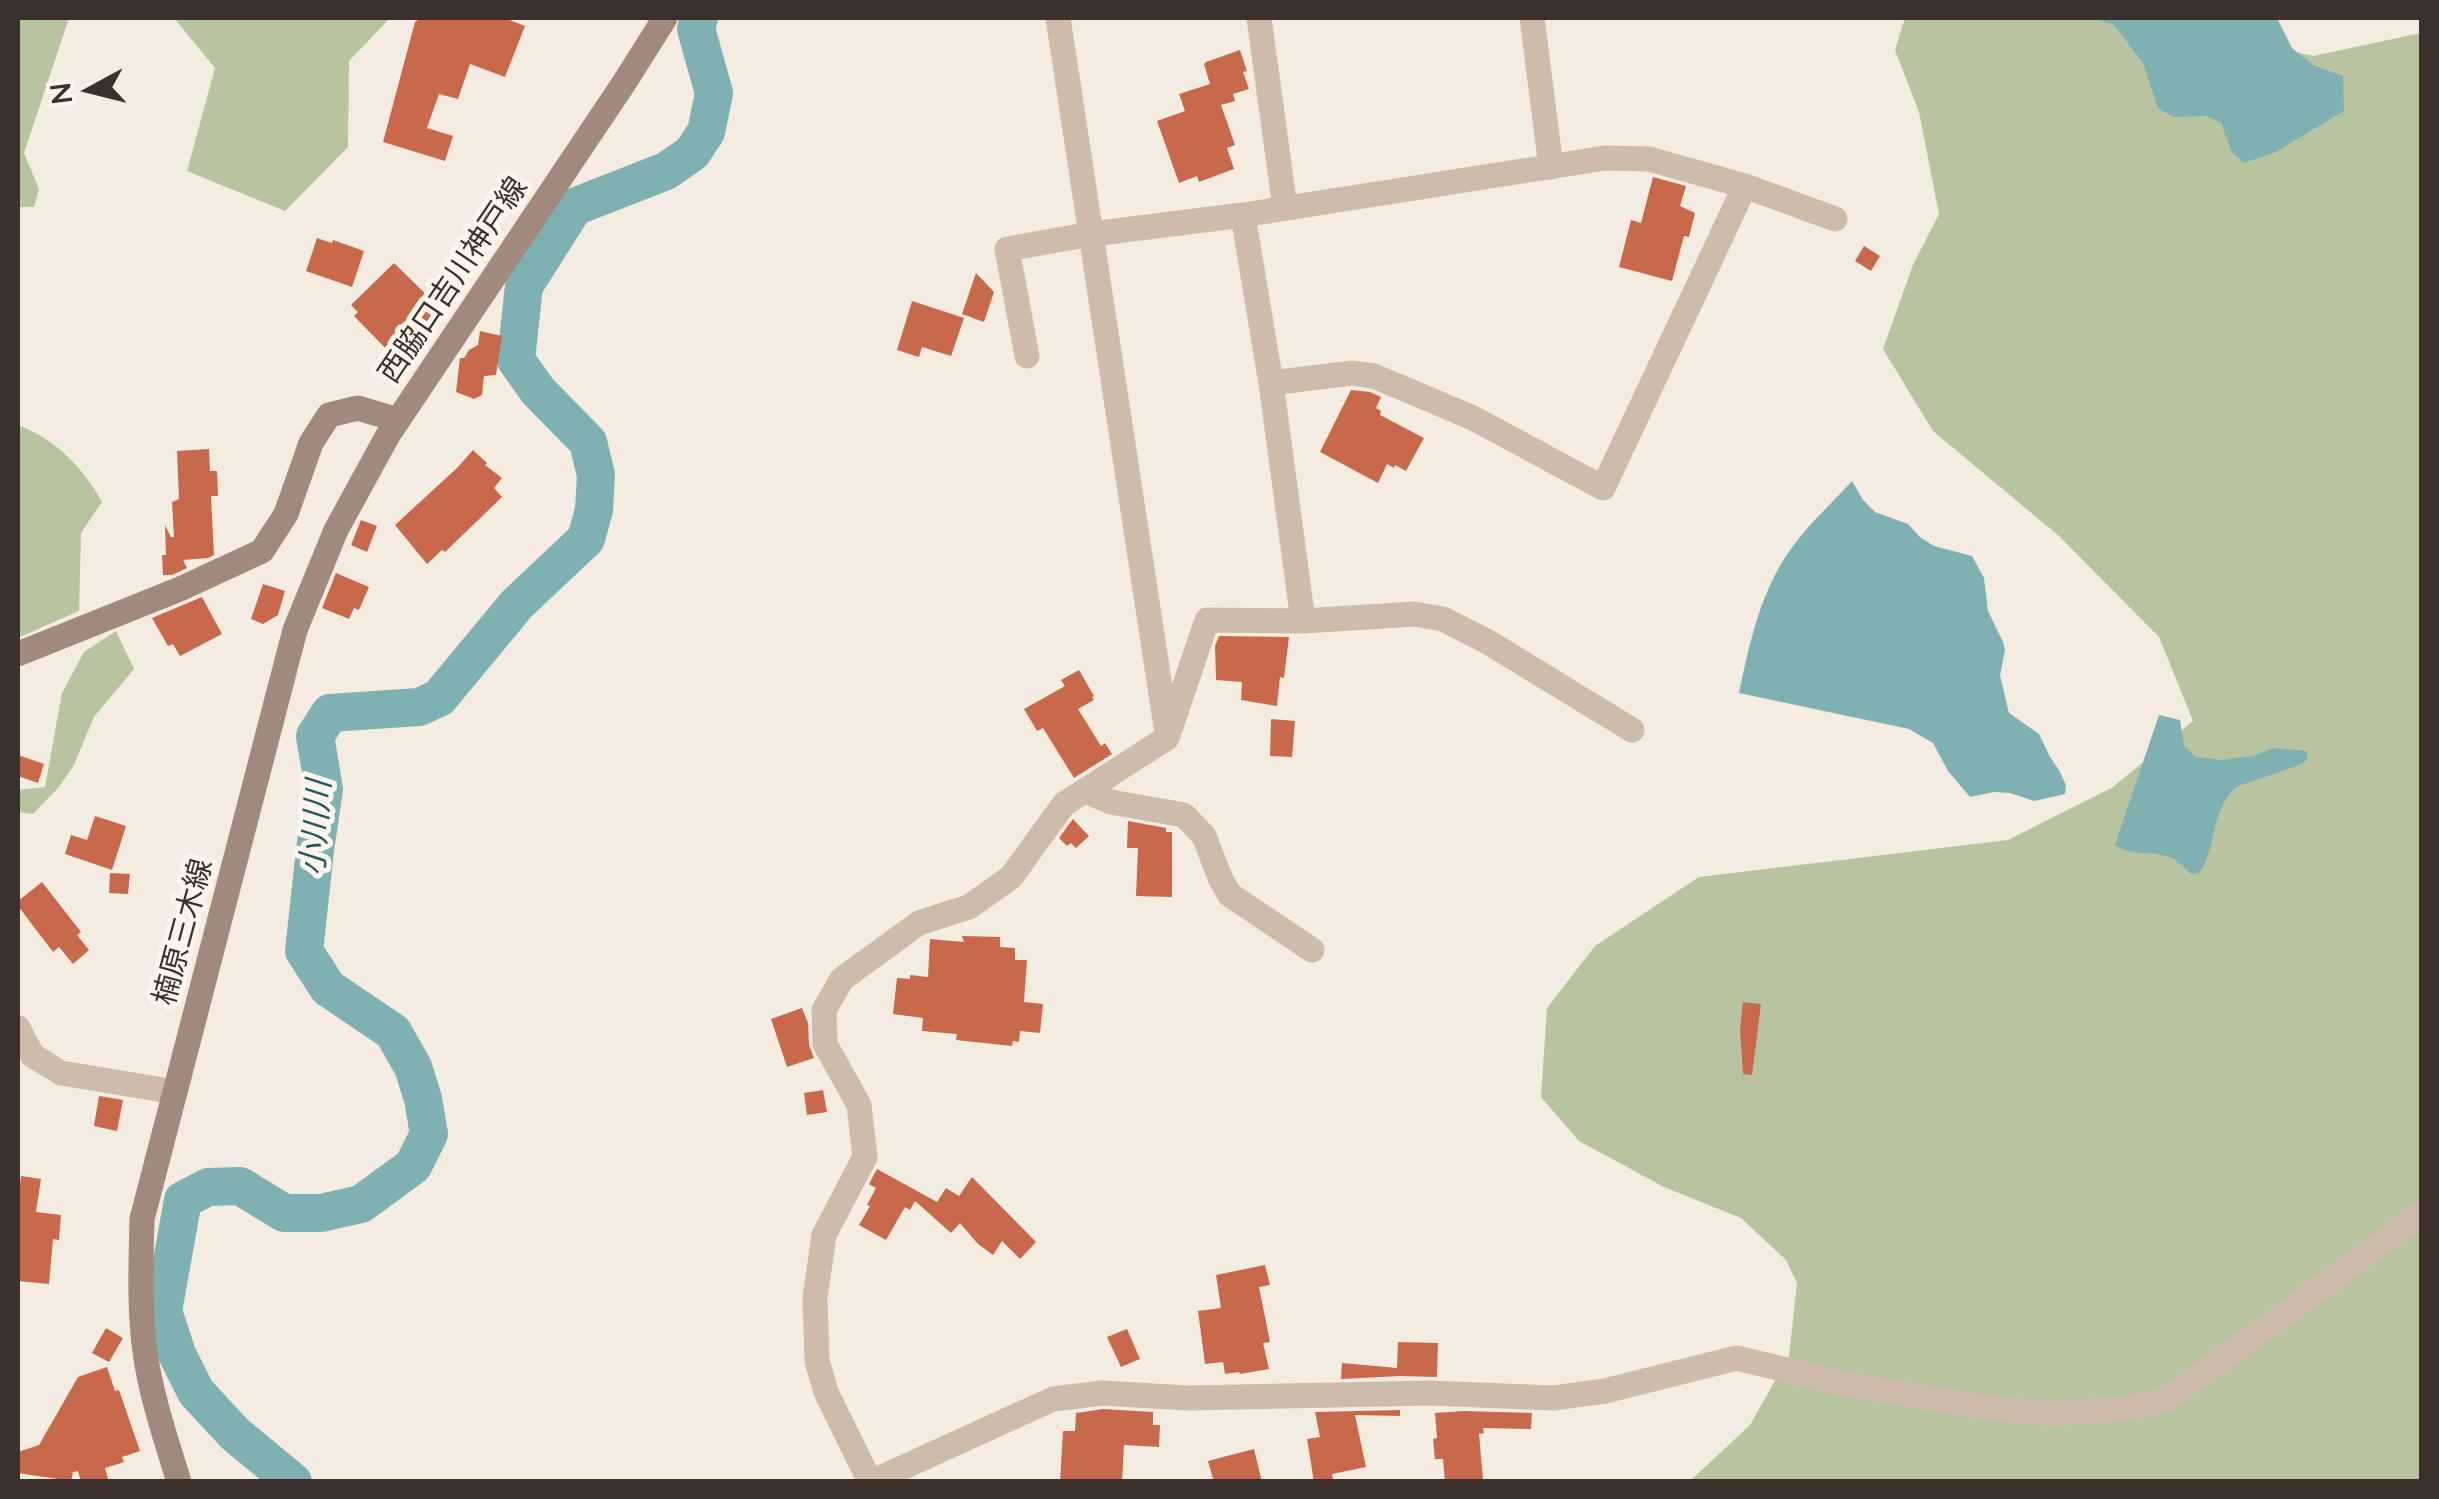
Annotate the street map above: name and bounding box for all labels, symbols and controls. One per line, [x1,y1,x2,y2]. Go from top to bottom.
north arrow [40,40,140,140]
text: N [42,81,78,106]
street label: 西脇口吉川神戸線 [371,170,535,390]
water label: 小川川 [293,779,339,877]
street label: 楠原三木線 [146,855,220,1009]

